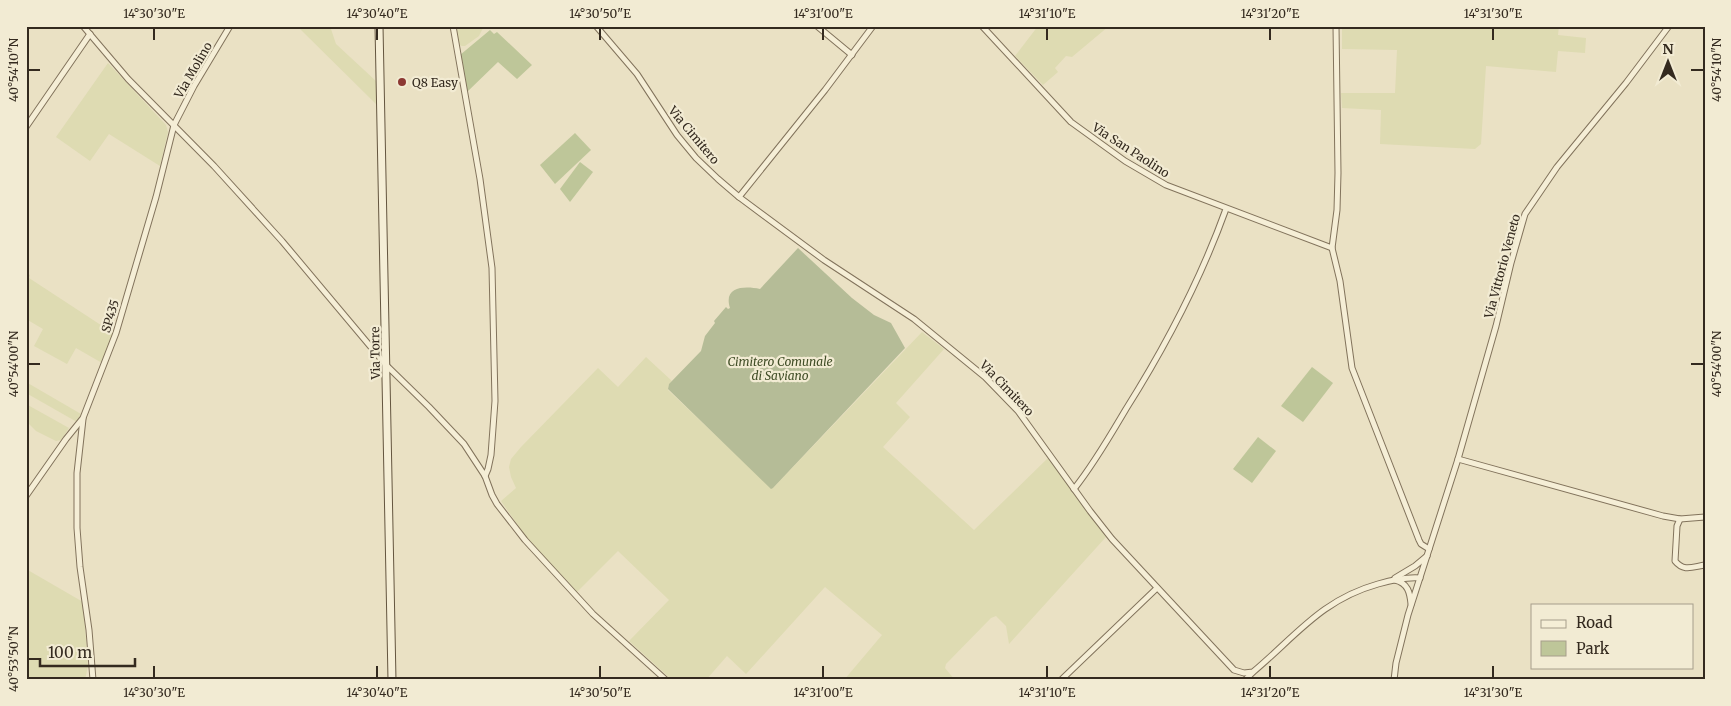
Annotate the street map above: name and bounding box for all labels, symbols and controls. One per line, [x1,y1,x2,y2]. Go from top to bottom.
text: 14°30'30"E [123,6,185,21]
text: 14°30'40"E [347,6,408,21]
text: 14°30'50"E [569,6,631,21]
text: 14°31'00"E [793,6,853,21]
text: 14°31'10"E [1019,6,1076,21]
text: 14°31'20"E [1241,6,1300,21]
text: 14°31'30"E [1464,6,1523,21]
text: 40°54'10"N [6,37,21,102]
text: 40°54'10"N [1709,37,1724,102]
north arrow [1644,38,1694,88]
street label: Via Molino [170,39,215,102]
text: N [1662,40,1674,58]
place label: Q8 Easy [412,75,458,90]
marker: Q8 Easy [396,76,408,88]
street label: Via Cimitero [665,102,723,167]
street label: Via San Paolino [1089,119,1172,181]
street label: Via Vittorio Veneto [1481,212,1523,321]
street label: SP435 [98,298,122,334]
street label: Via Torre [367,326,383,381]
text: 40°54'00"N [6,330,21,397]
text: 40°54'00"N [1709,330,1724,397]
park label: Cimitero Comunale di Saviano [727,354,833,383]
street label: Via Cimitero [976,357,1037,419]
legend [1531,604,1694,668]
text: Road [1576,613,1612,632]
text: 40°53'50"N [6,625,21,692]
scale bar [40,636,135,668]
text: Park [1576,639,1610,658]
text: 100 m [48,643,92,662]
text: 14°30'30"E [123,685,185,700]
text: 14°30'40"E [347,685,408,700]
text: 14°30'50"E [569,685,631,700]
text: 14°31'00"E [793,685,853,700]
text: 14°31'10"E [1019,685,1076,700]
text: 14°31'20"E [1241,685,1300,700]
text: 14°31'30"E [1464,685,1523,700]

